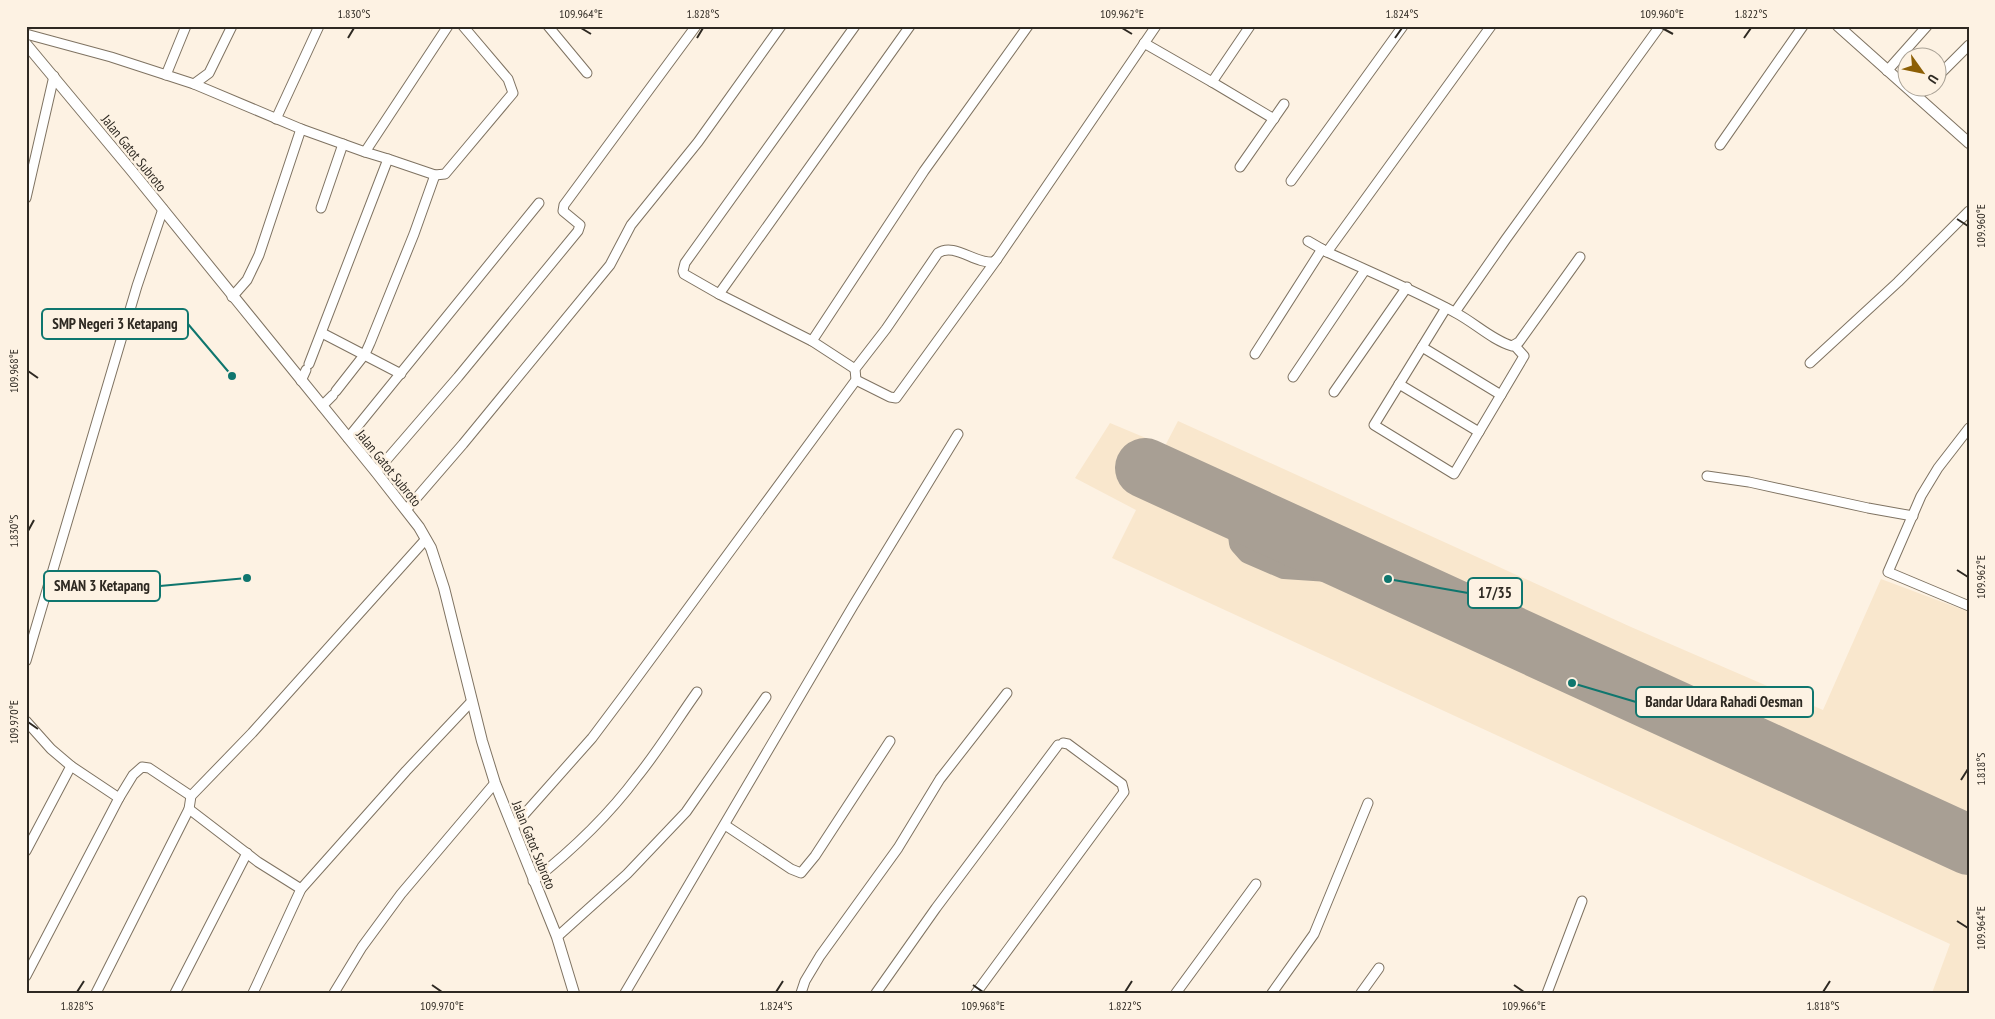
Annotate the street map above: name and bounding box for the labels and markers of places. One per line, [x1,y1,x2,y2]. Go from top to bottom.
callout: SMP Negeri 3 Ketapang [42,309,188,339]
callout: SMAN 3 Ketapang [44,571,160,601]
callout: 17/35 [1468,578,1522,608]
callout: Bandar Udara Rahadi Oesman [1636,687,1813,717]

